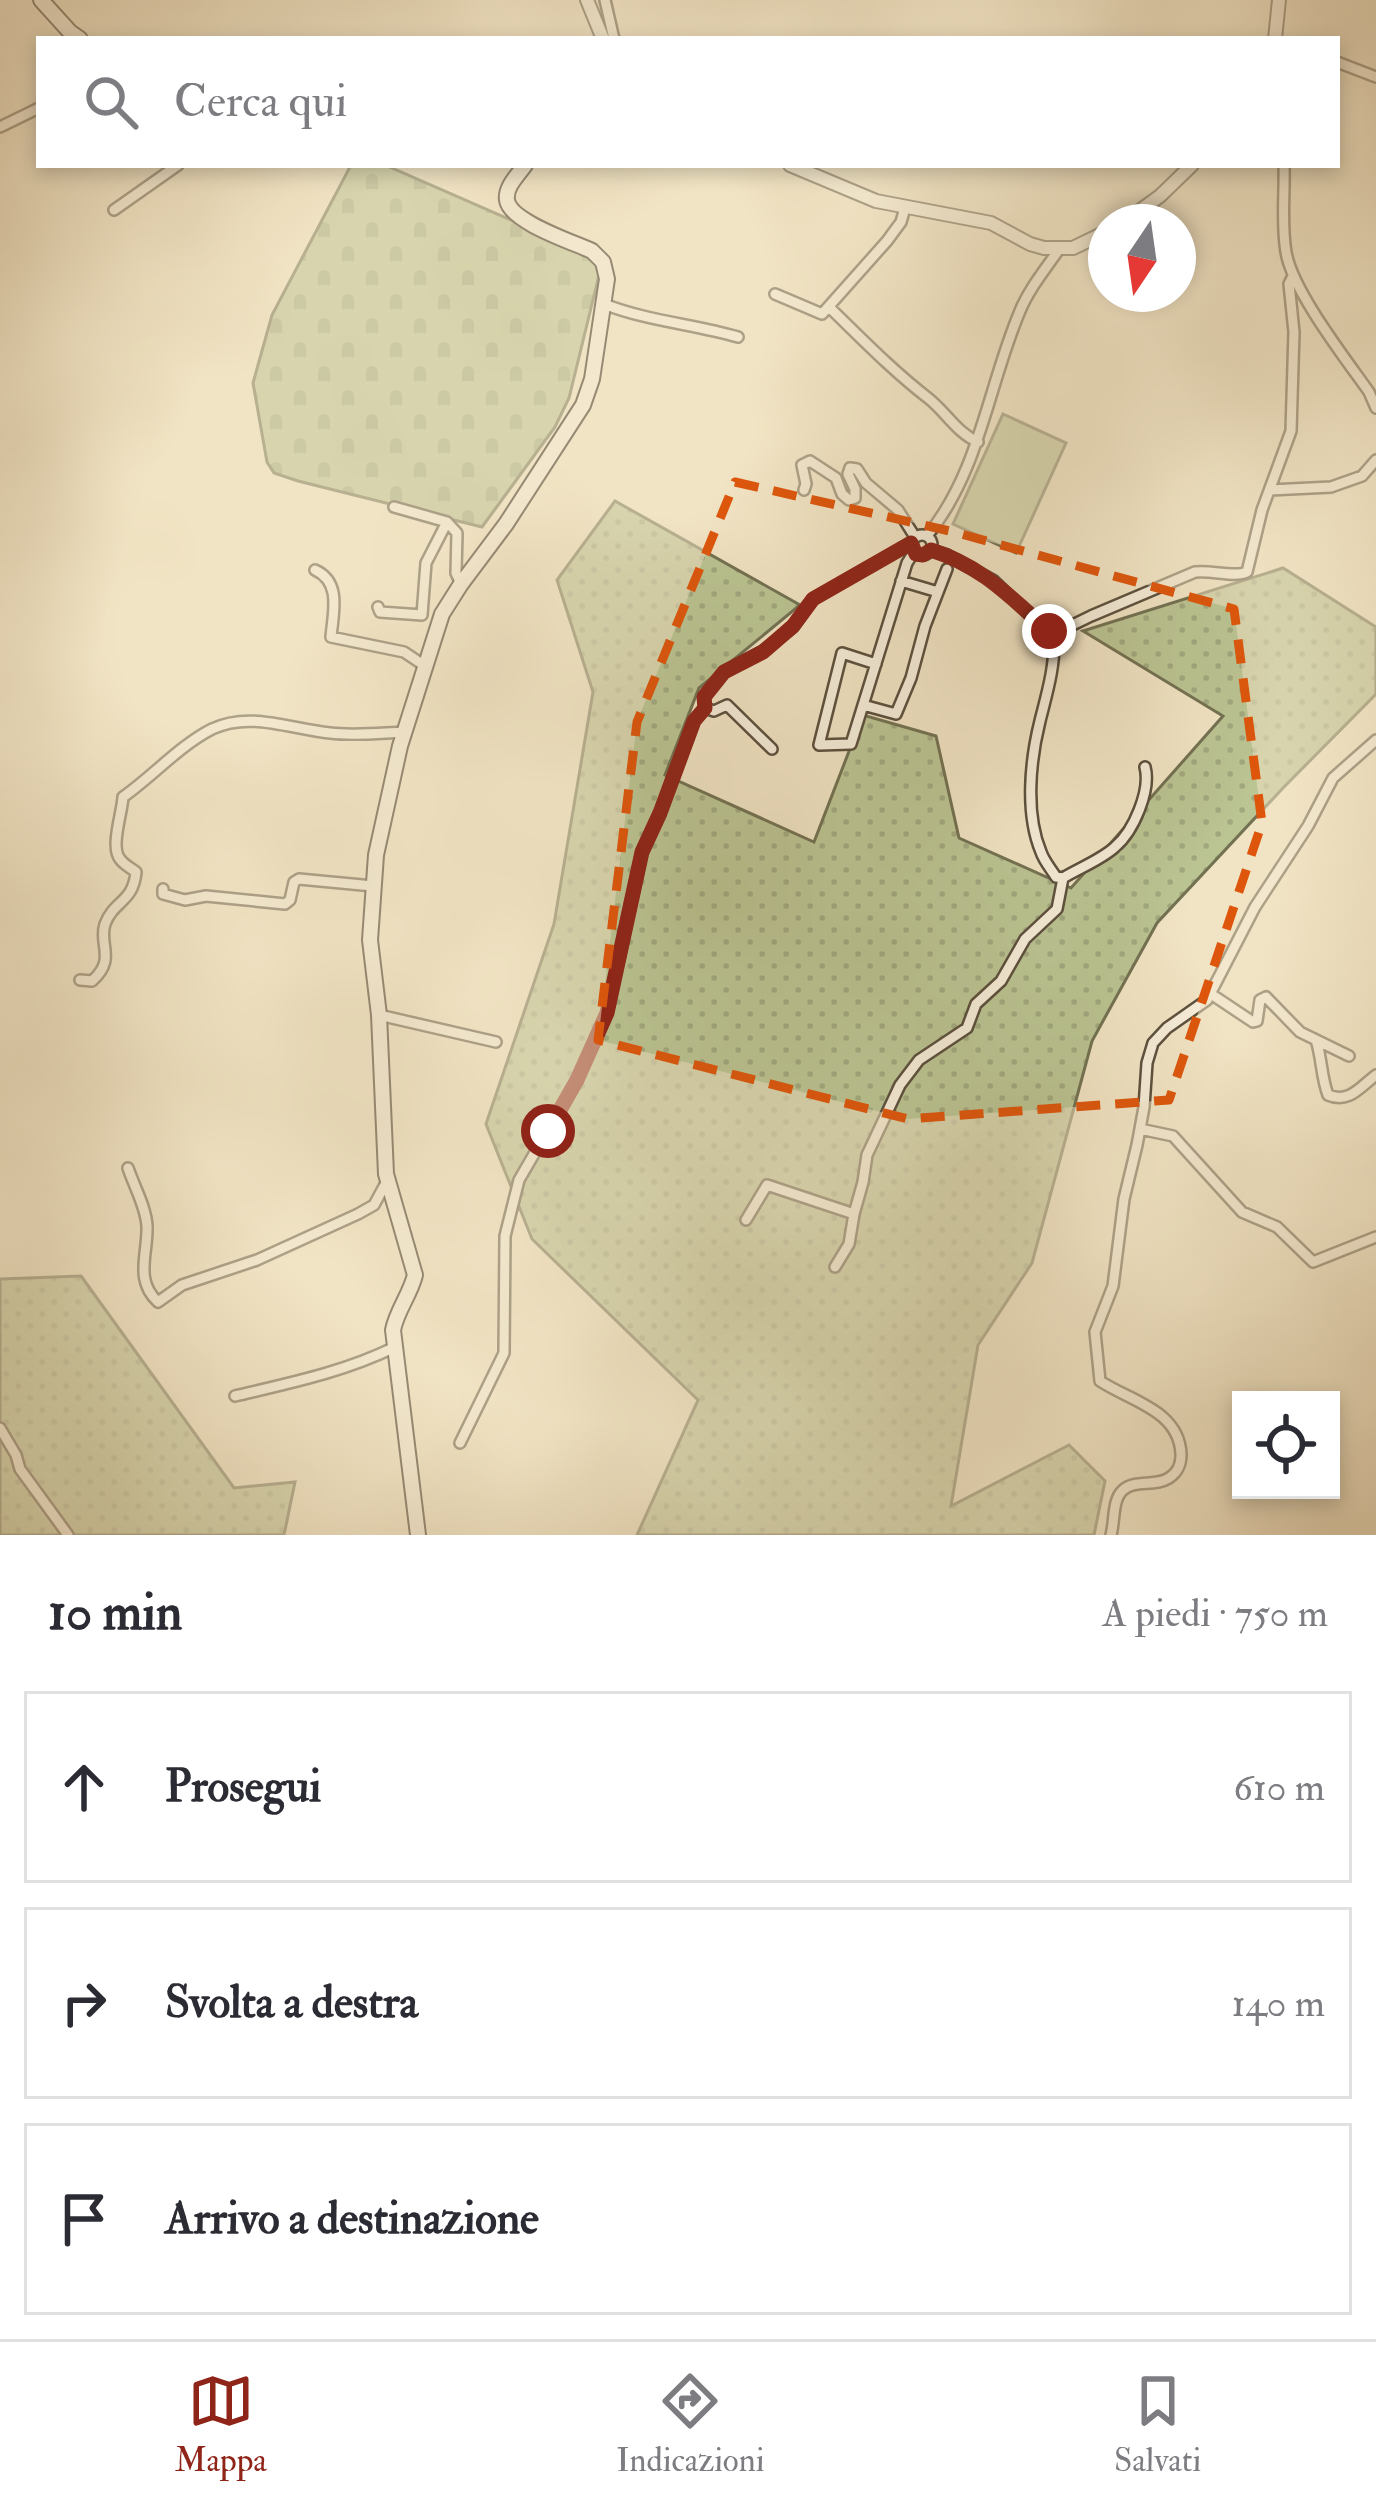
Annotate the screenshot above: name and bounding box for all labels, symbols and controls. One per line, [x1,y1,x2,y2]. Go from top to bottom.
search box [36,36,1340,168]
icon: search [78,69,144,135]
text: Cerca qui [174,74,347,130]
north arrow [1088,204,1196,312]
route end [1022,604,1076,658]
route start [521,1104,575,1158]
map controls [1232,1391,1340,1499]
button: locate [1232,1391,1340,1499]
text: 10 min [48,1581,182,1645]
text: A piedi · 750 m [1102,1589,1328,1638]
icon: ahead [51,1754,117,1820]
text: Prosegui [165,1759,321,1815]
text: 610 m [1233,1763,1325,1812]
icon: right [51,1970,117,2036]
text: Svolta a destra [165,1975,418,2031]
text: 140 m [1232,1979,1325,2028]
icon: arrive [51,2186,117,2252]
text: Arrivo a destinazione [165,2191,539,2247]
tab: Mappa [175,2368,267,2481]
tab: Indicazioni [616,2368,765,2481]
tab: Salvati [1114,2368,1201,2481]

